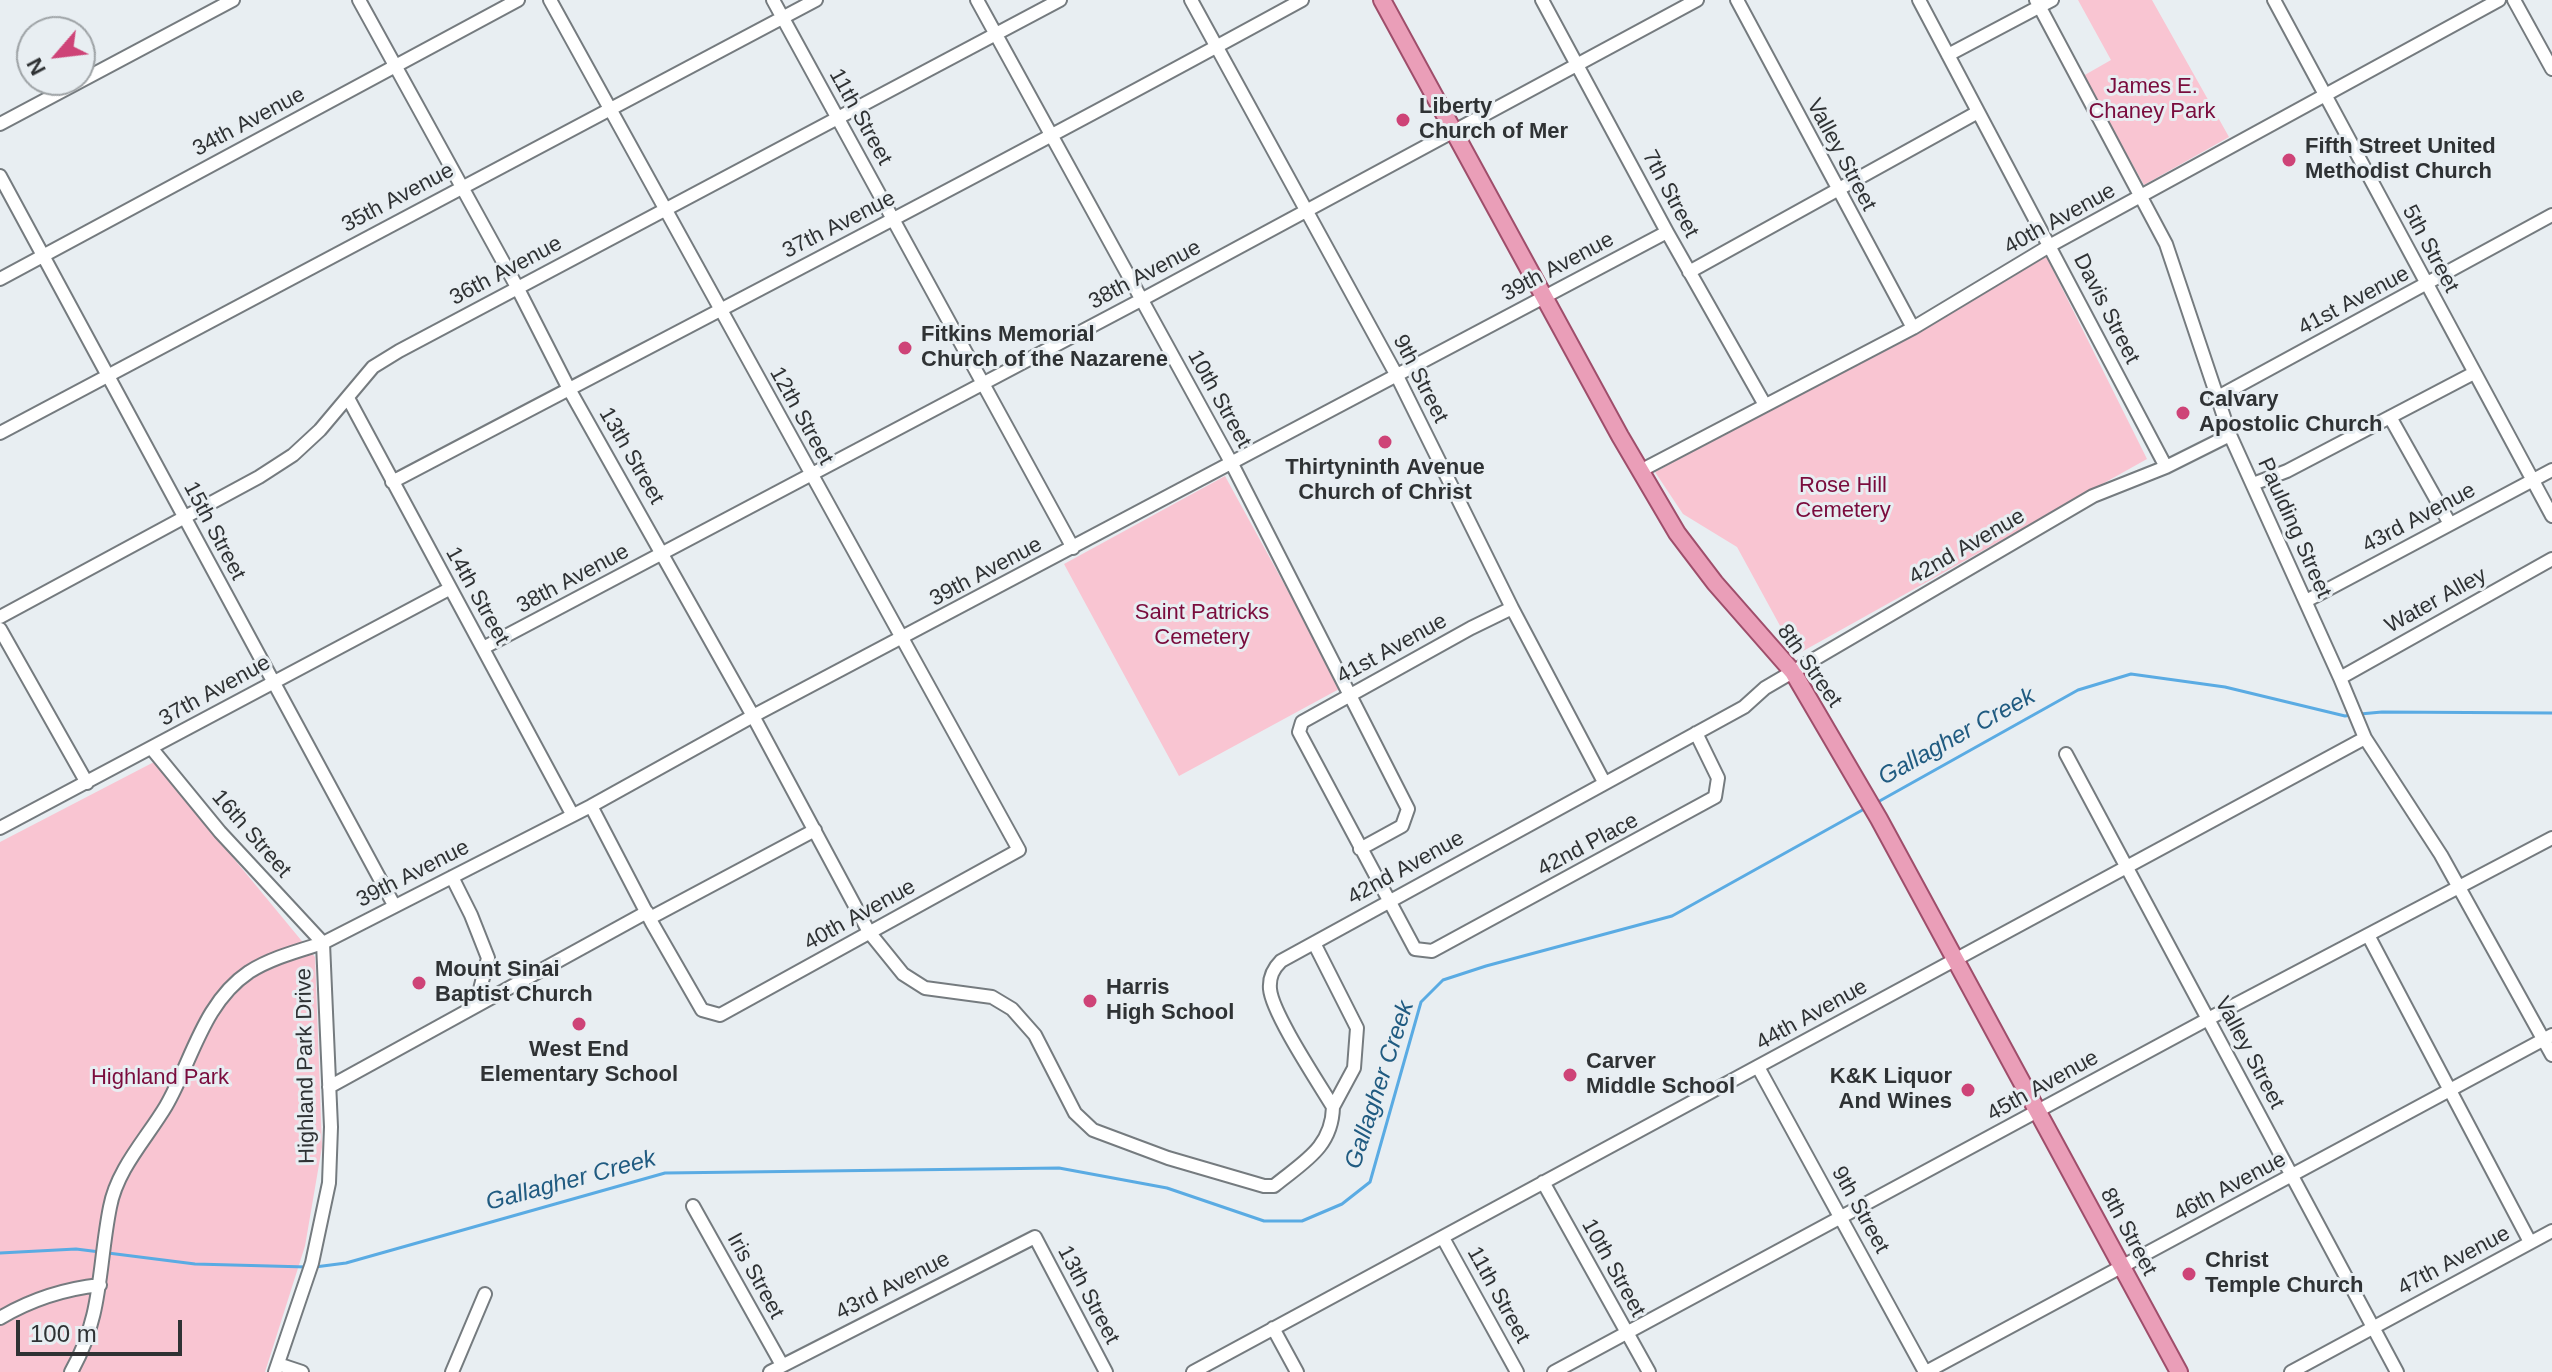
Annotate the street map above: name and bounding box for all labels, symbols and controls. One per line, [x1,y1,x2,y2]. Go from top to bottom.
north arrow [16,16,96,96]
text: N [21,54,51,79]
street label: 11th Street [823,64,897,170]
park label: James E. Chaney Park [2088,74,2216,126]
street label: 34th Avenue [188,81,310,163]
place label: Liberty Church of Mer [1419,94,1568,146]
street label: Valley Street [1800,94,1882,216]
marker: Liberty Church of Mer [1394,111,1412,129]
place label: Fifth Street United Methodist Church [2305,134,2496,186]
street label: 7th Street [1636,146,1704,242]
marker: Fifth Street United Methodist Church [2280,151,2298,169]
street label: 35th Avenue [337,157,459,239]
street label: 40th Avenue [2000,178,2120,260]
street label: 37th Avenue [778,185,900,265]
street label: 5th Street [2396,201,2464,297]
street label: 39th Avenue [1497,226,1619,308]
street label: 36th Avenue [445,230,567,312]
street label: 38th Avenue [1084,234,1206,316]
street label: Davis Street [2067,250,2145,368]
street label: 41st Avenue [2294,261,2414,341]
place label: Fitkins Memorial Church of the Nazarene [921,322,1168,374]
street label: 9th Street [1387,331,1453,427]
marker: Fitkins Memorial Church of the Nazarene [896,339,914,357]
street label: 10th Street [1181,346,1257,452]
street label: 12th Street [763,363,839,469]
place label: Calvary Apostolic Church [2199,387,2382,438]
street label: 13th Street [593,403,669,509]
marker: Calvary Apostolic Church [2174,404,2192,422]
marker: Thirtyninth Avenue Church of Christ [1376,433,1394,451]
street label: Paulding Street [2251,454,2337,602]
place label: Thirtyninth Avenue Church of Christ [1285,455,1485,506]
park label: Rose Hill Cemetery [1795,473,1891,524]
street label: 15th Street [177,477,251,585]
street label: 43rd Avenue [2358,477,2480,559]
street label: 42nd Avenue [1904,503,2030,591]
street label: 39th Avenue [925,531,1047,613]
street label: 38th Avenue [512,538,634,620]
street label: 14th Street [439,543,515,649]
street label: Water Alley [2381,562,2491,640]
park label: Saint Patricks Cemetery [1135,600,1269,652]
street label: 41st Avenue [1332,608,1452,690]
street label: 8th Street [1771,619,1847,713]
street label: 37th Avenue [155,650,275,732]
water label: Gallagher Creek [1874,682,2040,792]
street label: 16th Street [206,785,296,883]
street label: 42nd Place [1533,808,1643,882]
street label: 42nd Avenue [1343,825,1469,911]
street label: 39th Avenue [352,834,474,914]
street label: 40th Avenue [800,874,920,956]
place label: Mount Sinai Baptist Church [435,957,593,1008]
street label: Highland Park Drive [291,968,321,1164]
marker: Mount Sinai Baptist Church [410,974,428,992]
street label: 44th Avenue [1752,974,1872,1056]
place label: Harris High School [1106,975,1234,1026]
marker: Harris High School [1081,992,1099,1010]
street label: Valley Street [2208,992,2290,1114]
water label: Gallagher Creek [1339,997,1421,1173]
marker: West End Elementary School [570,1015,588,1033]
place label: West End Elementary School [480,1037,678,1088]
street label: 45th Avenue [1983,1045,2103,1127]
place label: Carver Middle School [1586,1049,1735,1100]
place label: K&K Liquor And Wines [1830,1064,1952,1116]
park label: Highland Park [91,1065,229,1091]
marker: Carver Middle School [1561,1066,1579,1084]
marker: K&K Liquor And Wines [1959,1081,1977,1099]
water label: Gallagher Creek [483,1144,659,1218]
street label: 46th Avenue [2169,1146,2291,1228]
street label: 9th Street [1825,1162,1895,1258]
street label: 8th Street [2094,1184,2162,1280]
street label: 10th Street [1575,1215,1651,1321]
street label: 47th Avenue [2393,1220,2515,1302]
street label: Iris Street [721,1228,789,1324]
street label: 13th Street [1051,1241,1125,1349]
street label: 11th Street [1461,1242,1535,1348]
street label: 43rd Avenue [832,1246,954,1326]
place label: Christ Temple Church [2205,1248,2364,1300]
marker: Christ Temple Church [2180,1265,2198,1283]
scale bar [20,1304,186,1354]
text: 100 m [30,1320,97,1347]

